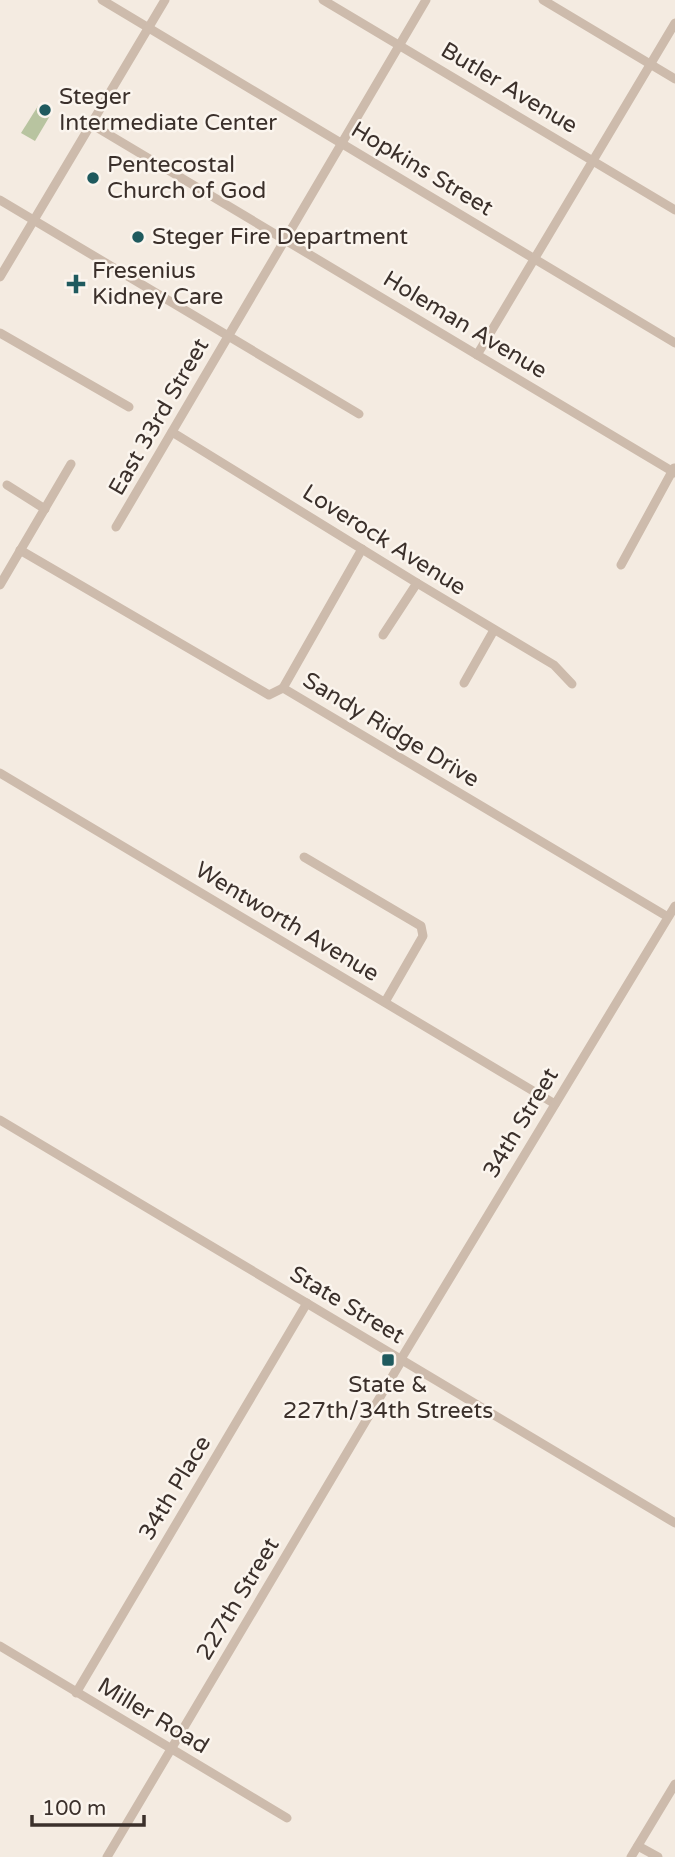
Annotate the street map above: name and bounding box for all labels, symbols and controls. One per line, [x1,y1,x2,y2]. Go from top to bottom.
street label: Butler Avenue [436,36,582,140]
place label: Steger Intermediate Center [59,83,277,137]
marker: Steger Intermediate Center [37,102,53,118]
street label: Hopkins Street [346,116,498,222]
place label: Pentecostal Church of God [107,151,266,205]
marker: Pentecostal Church of God [85,170,101,186]
place label: Steger Fire Department [152,223,408,251]
marker: Steger Fire Department [130,229,146,245]
place label: Fresenius Kidney Care [92,257,223,311]
street label: Holeman Avenue [378,265,552,385]
marker: Fresenius Kidney Care [66,274,86,294]
street label: East 33rd Street [103,333,215,501]
street label: Loverock Avenue [297,478,471,602]
street label: Sandy Ridge Drive [298,666,484,794]
street label: Wentworth Avenue [190,856,384,988]
street label: 34th Street [477,1063,565,1183]
street label: State Street [285,1260,409,1350]
marker: State & 227th/34th Streets [380,1352,396,1368]
place label: State & 227th/34th Streets [283,1371,493,1425]
street label: 34th Place [133,1431,217,1545]
street label: 227th Street [191,1533,286,1665]
street label: Miller Road [92,1672,214,1760]
scale bar [32,1784,144,1828]
text: 100 m [42,1796,106,1821]

